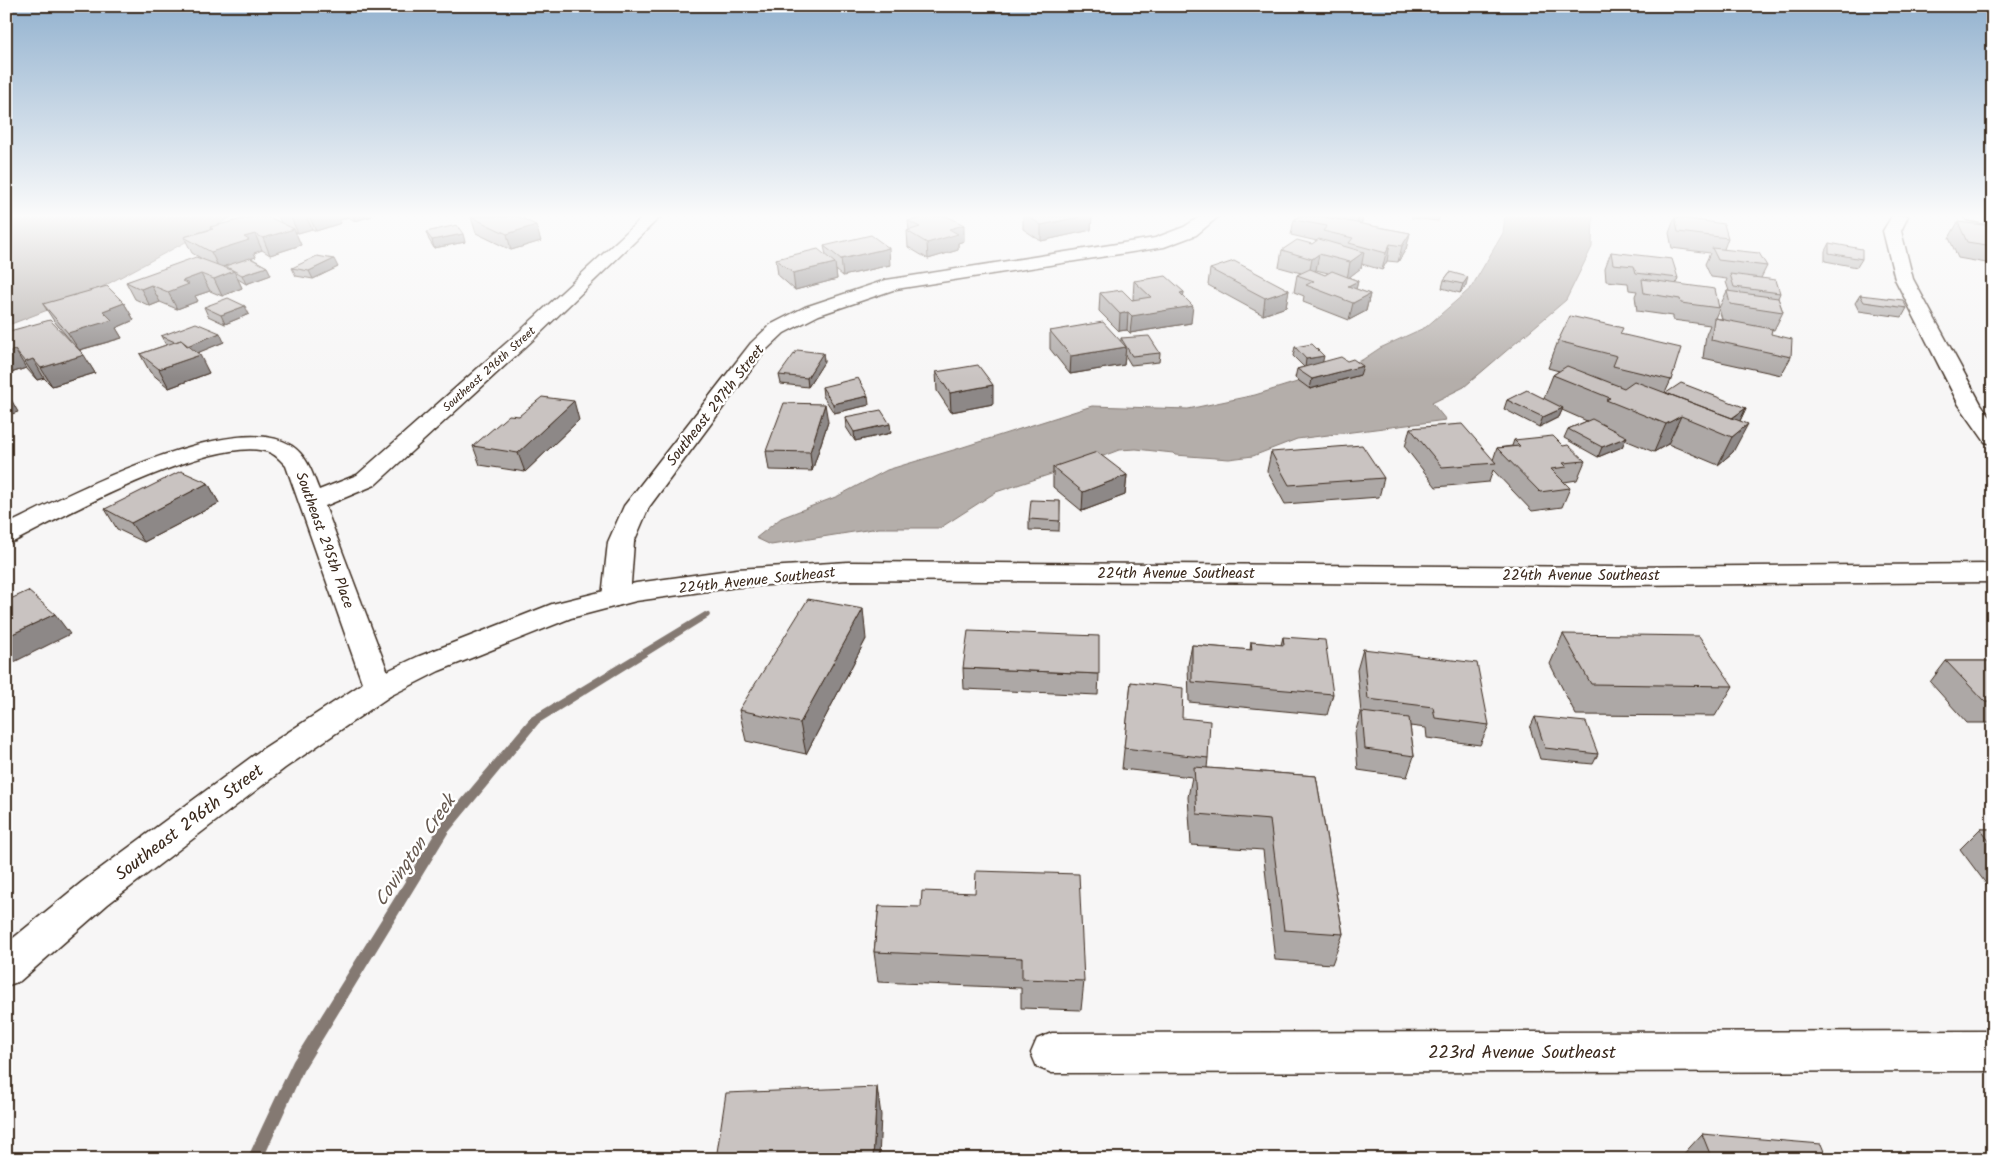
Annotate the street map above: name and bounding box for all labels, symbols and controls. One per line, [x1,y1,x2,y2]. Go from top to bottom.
street label: Southeast 296th Street [438,322,541,417]
street label: Southeast 297th Street [661,340,771,472]
street label: Southeast 295th Place [288,469,360,612]
street label: 224th Avenue Southeast [678,561,837,601]
street label: 224th Avenue Southeast [1097,562,1255,586]
street label: 224th Avenue Southeast [1502,564,1660,588]
street label: Southeast 296th Street [109,757,271,889]
water label: Covington Creek [367,787,466,913]
street label: 223rd Avenue Southeast [1428,1039,1617,1068]

